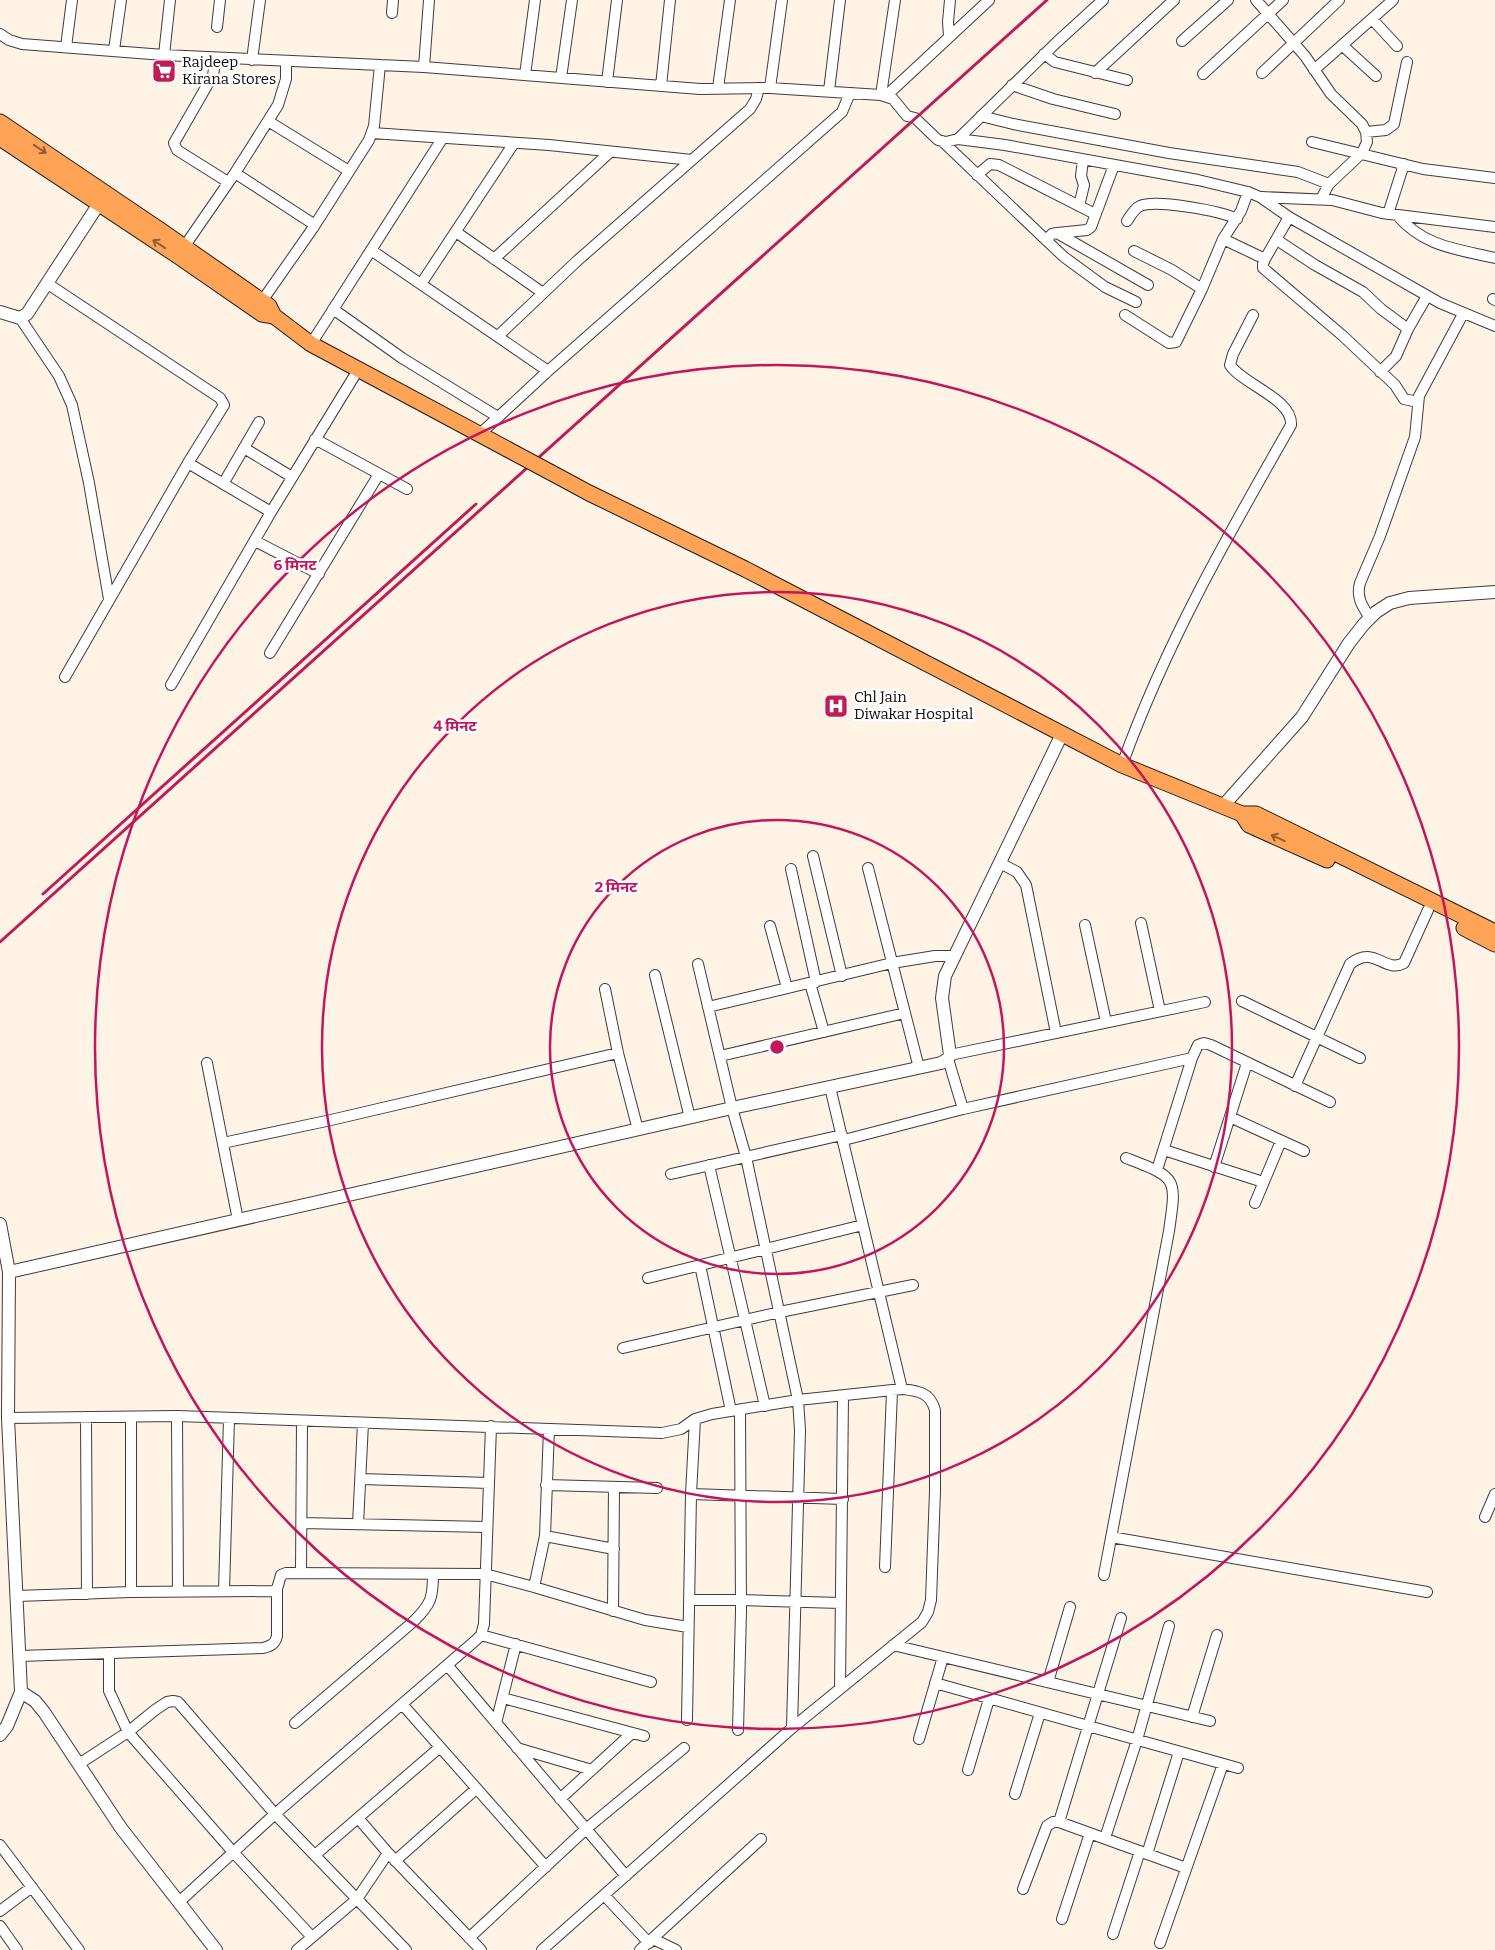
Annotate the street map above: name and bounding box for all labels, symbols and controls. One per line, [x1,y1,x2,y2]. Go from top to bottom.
place label: Rajdeep Kirana Stores [182,53,276,88]
supermarket icon: Rajdeep Kirana Stores [151,58,177,84]
one-way arrow [33,144,47,154]
one-way arrow [153,239,167,249]
text: 6 मिनट [273,556,317,574]
place label: Chl Jain Diwakar Hospital [854,688,973,723]
hospital icon: Chl Jain Diwakar Hospital [823,693,849,719]
text: 4 मिनट [433,717,478,735]
one-way arrow [1271,832,1286,842]
text: 2 मिनट [595,878,638,896]
centre of rings [768,1038,786,1056]

